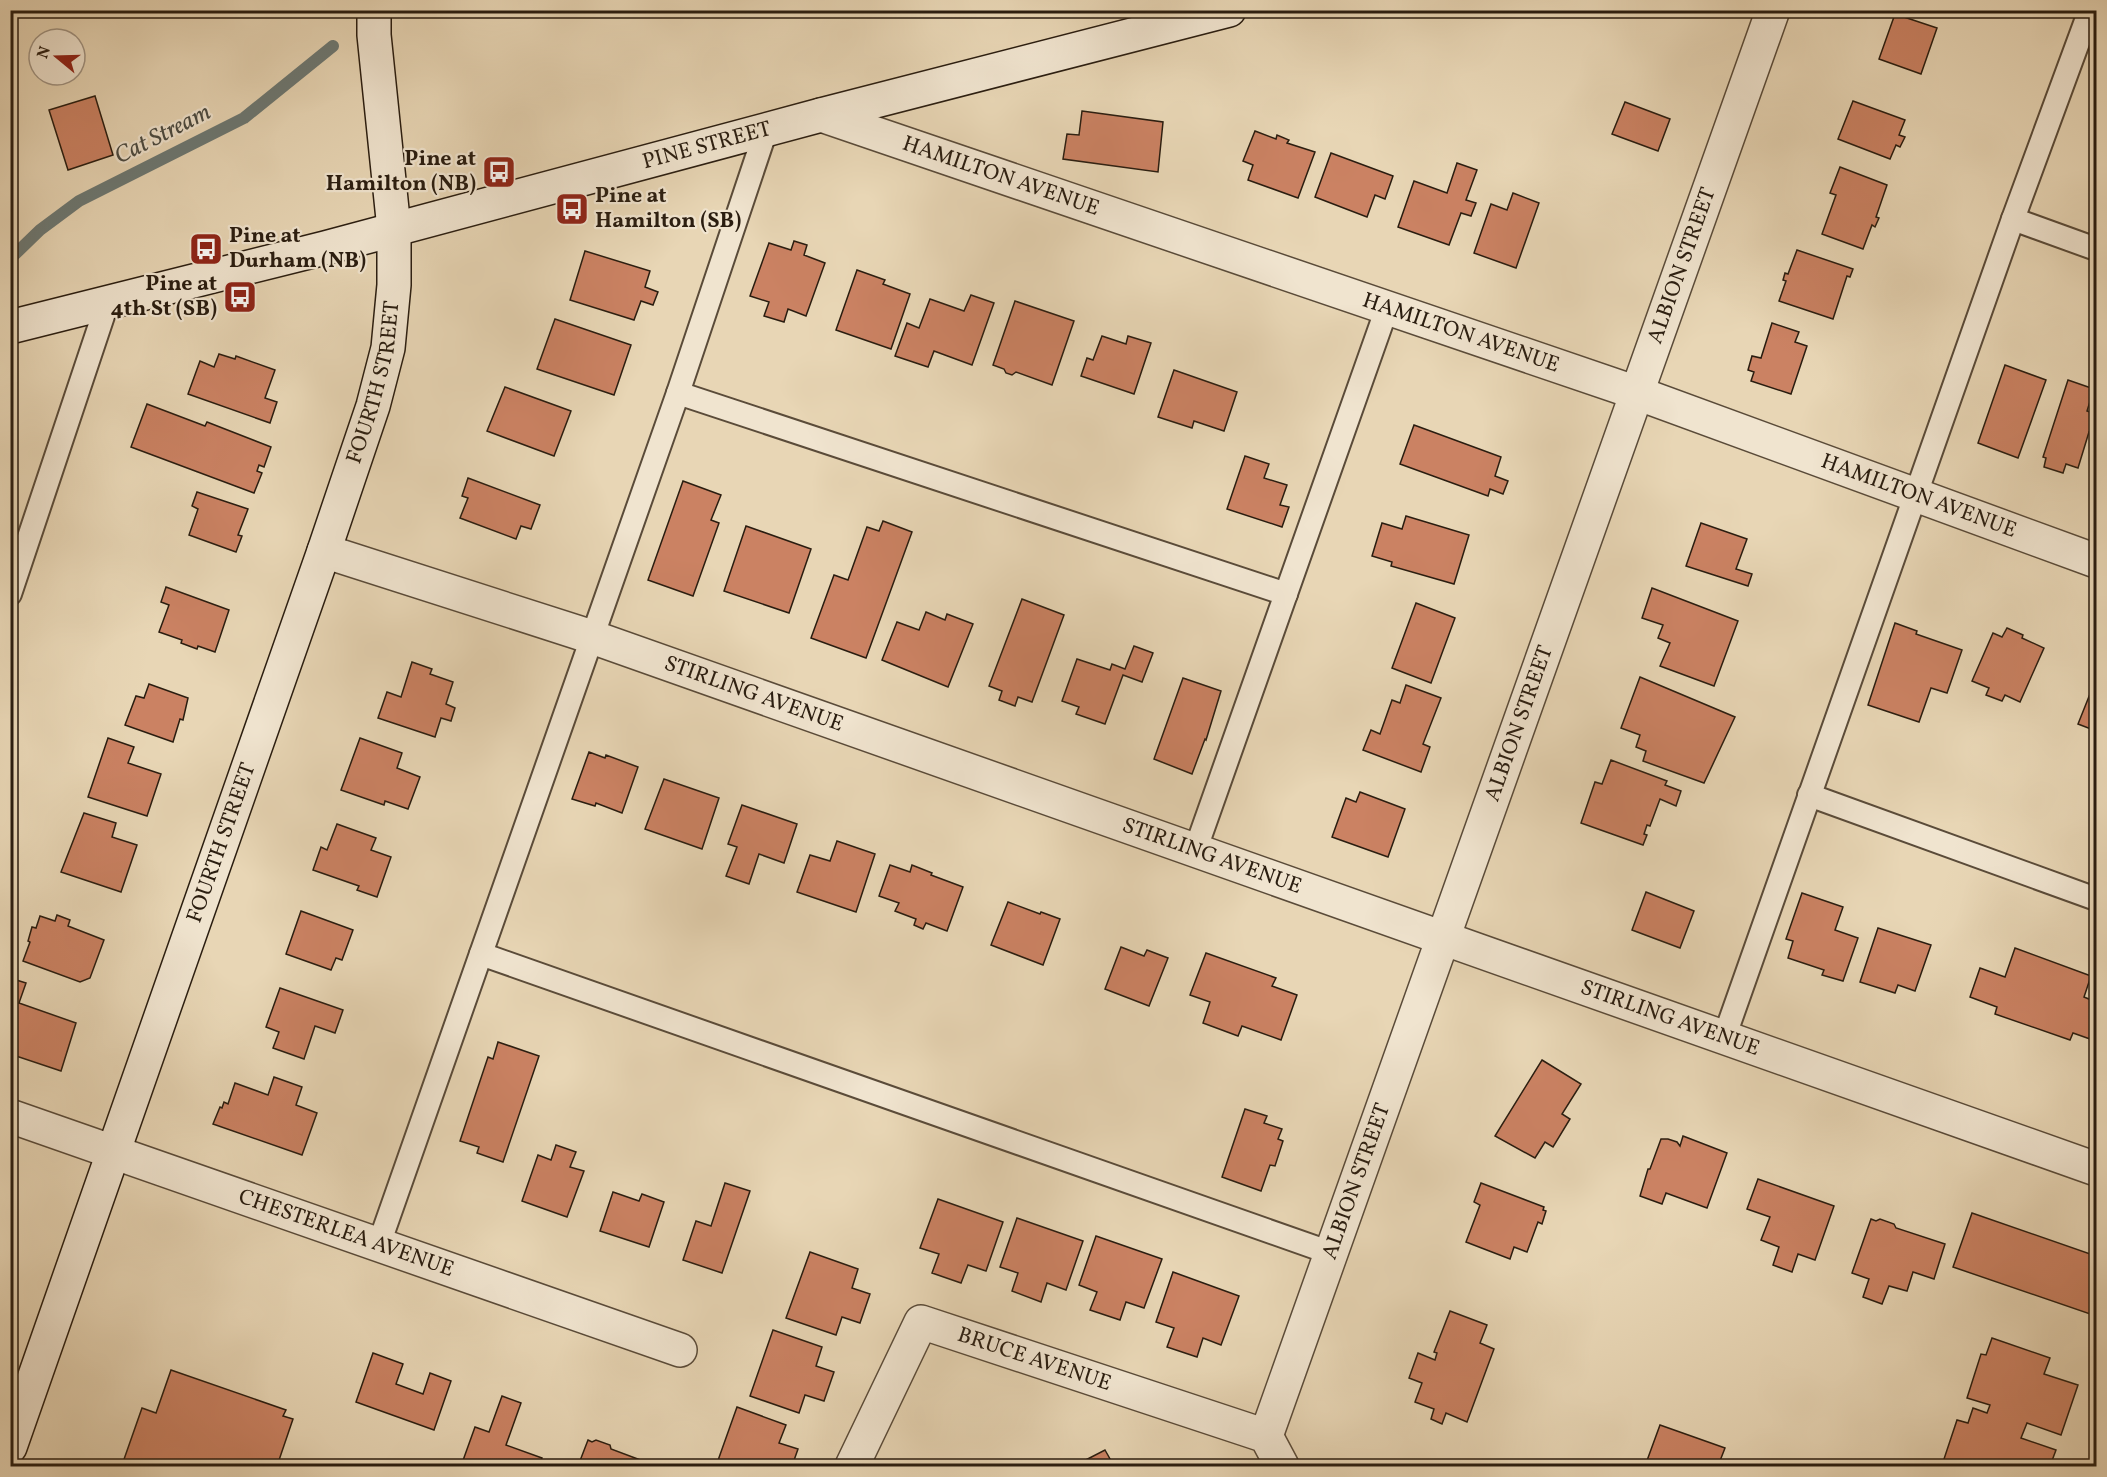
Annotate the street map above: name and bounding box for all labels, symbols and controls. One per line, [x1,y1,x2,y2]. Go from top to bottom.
north arrow [27,27,87,87]
text: N [32,43,57,62]
water label: Cat Stream [109,96,217,174]
street label: PINE STREET [639,114,775,178]
street label: HAMILTON AVENUE [898,128,1103,224]
place label: Pine at Hamilton (NB) [326,144,476,200]
bus stop icon: Pine at Hamilton (NB) [481,154,517,190]
place label: Pine at Hamilton (SB) [595,181,741,237]
street label: ALBION STREET [1640,183,1724,348]
bus stop icon: Pine at Hamilton (SB) [554,191,590,227]
place label: Pine at Durham (NB) [229,221,366,277]
bus stop icon: Pine at Durham (NB) [188,231,224,267]
place label: Pine at 4th St (SB) [110,269,217,325]
bus stop icon: Pine at 4th St (SB) [222,279,258,315]
street label: HAMILTON AVENUE [1358,285,1564,381]
street label: FOURTH STREET [339,299,408,468]
street label: HAMILTON AVENUE [1816,446,2021,546]
street label: ALBION STREET [1477,641,1561,806]
street label: STIRLING AVENUE [660,648,848,740]
street label: FOURTH STREET [179,759,264,927]
street label: STIRLING AVENUE [1118,810,1306,902]
street label: STIRLING AVENUE [1576,972,1764,1064]
street label: ALBION STREET [1314,1099,1399,1264]
street label: CHESTERLEA AVENUE [234,1181,458,1285]
street label: BRUCE AVENUE [953,1320,1115,1399]

